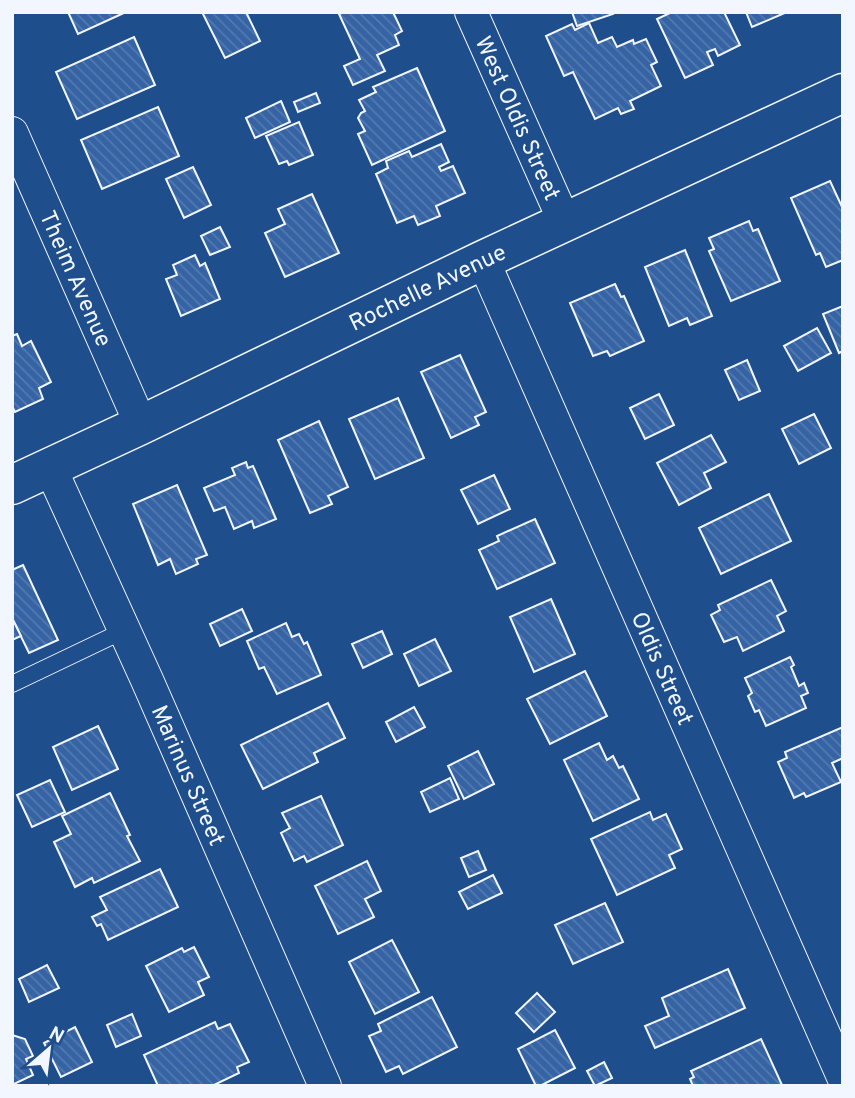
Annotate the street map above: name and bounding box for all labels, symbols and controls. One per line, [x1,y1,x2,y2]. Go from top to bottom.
street label: West Oldis Street [467,32,565,206]
street label: Theim Avenue [31,207,117,352]
street label: Rochelle Avenue [345,239,511,339]
street label: Oldis Street [623,608,698,730]
street label: Marinus Street [143,702,230,851]
north arrow [14,1014,84,1084]
text: N [44,1022,68,1050]

